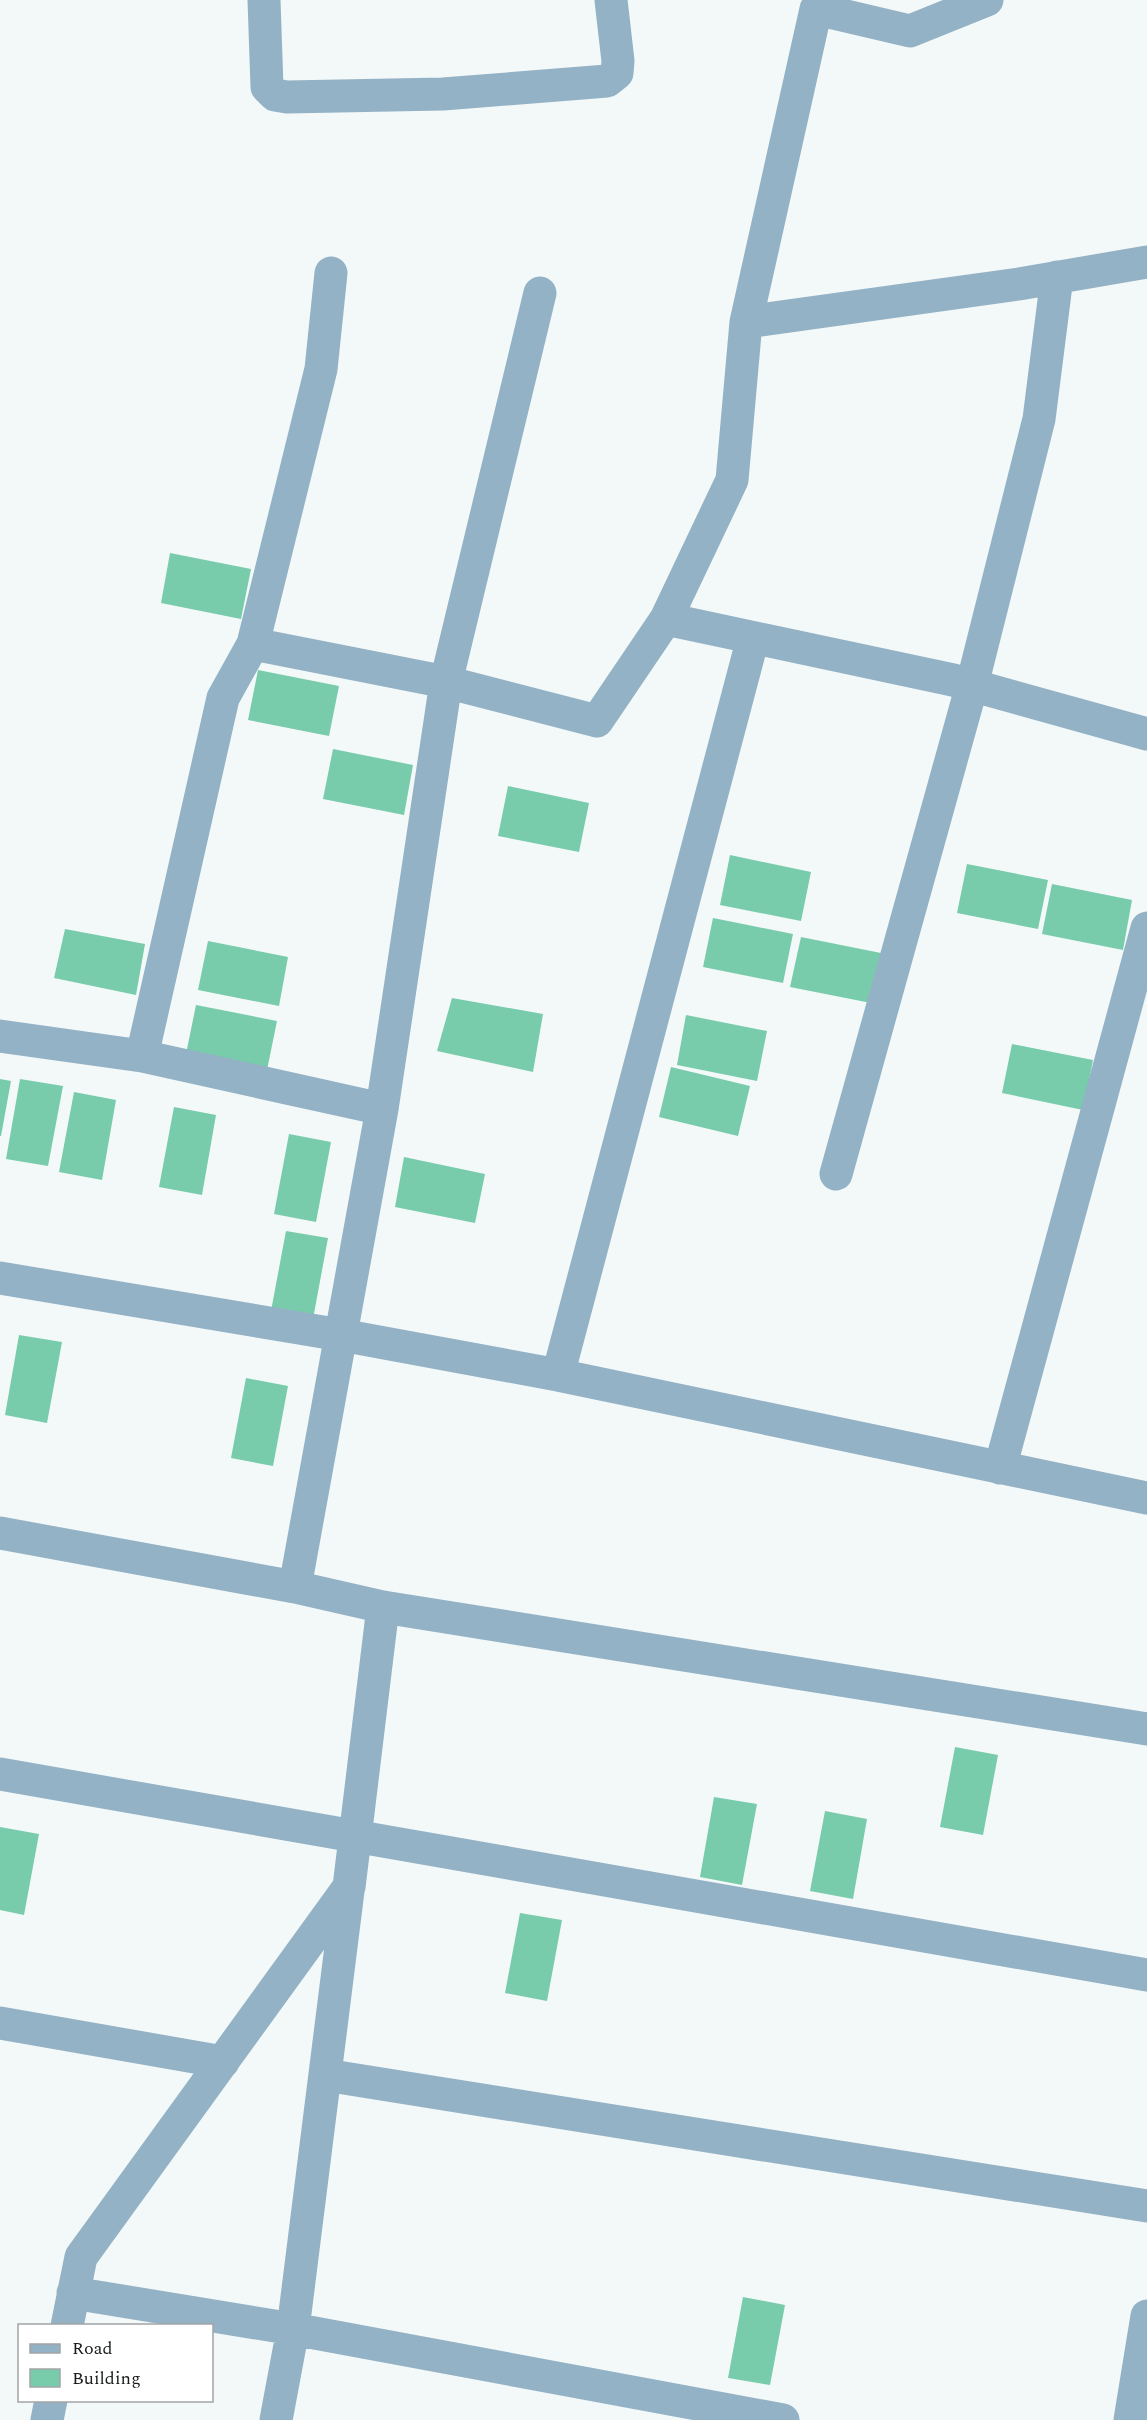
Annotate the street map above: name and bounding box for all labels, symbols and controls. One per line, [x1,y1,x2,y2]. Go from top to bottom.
legend [18,2324,213,2402]
text: Road [72,2335,113,2362]
text: Building [72,2365,141,2392]

